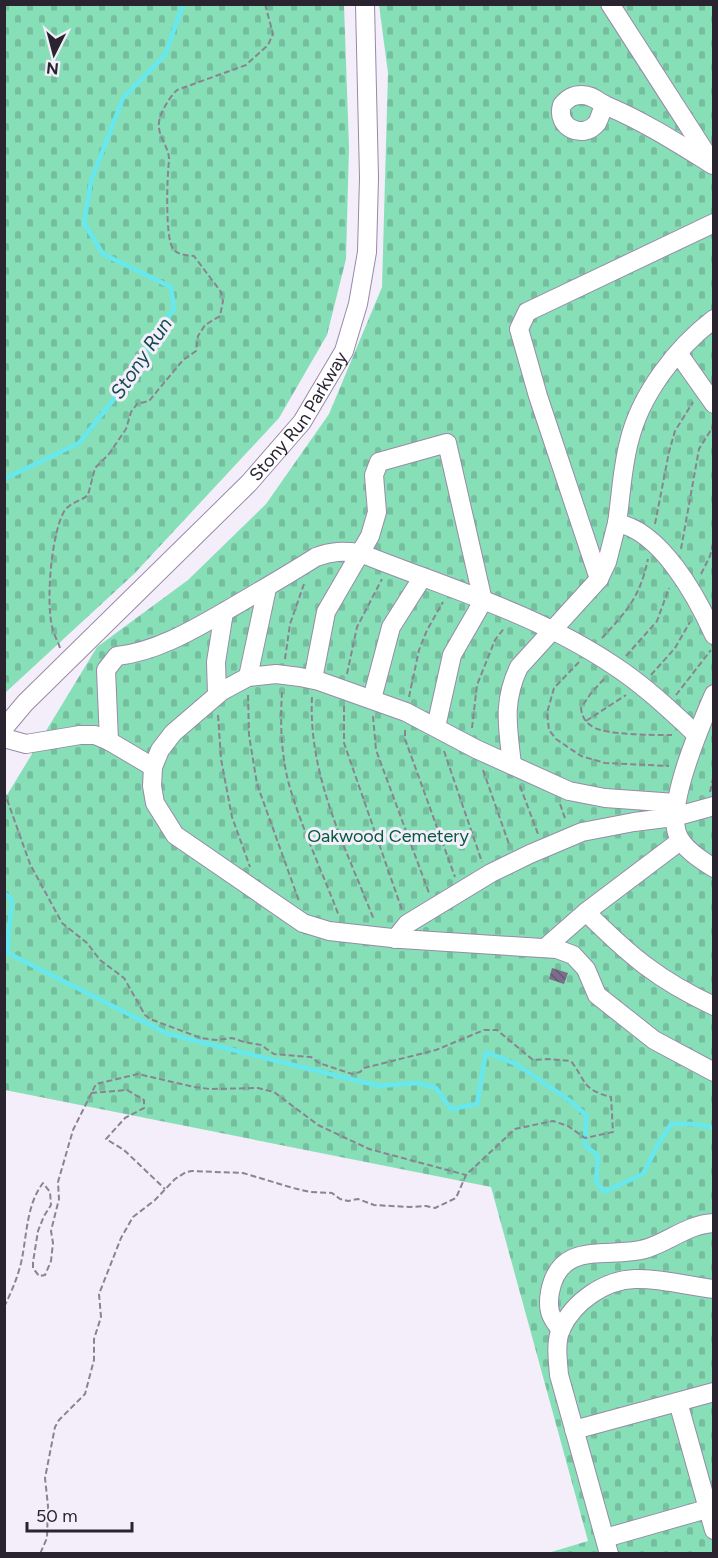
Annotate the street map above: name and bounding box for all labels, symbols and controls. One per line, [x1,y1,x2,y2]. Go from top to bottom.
north arrow [24,24,84,84]
text: N [45,58,60,79]
water label: Stony Run [105,313,177,403]
street label: Stony Run Parkway [245,347,352,486]
park label: Oakwood Cemetery [307,825,469,847]
scale bar [27,1495,132,1533]
text: 50 m [36,1505,78,1527]

